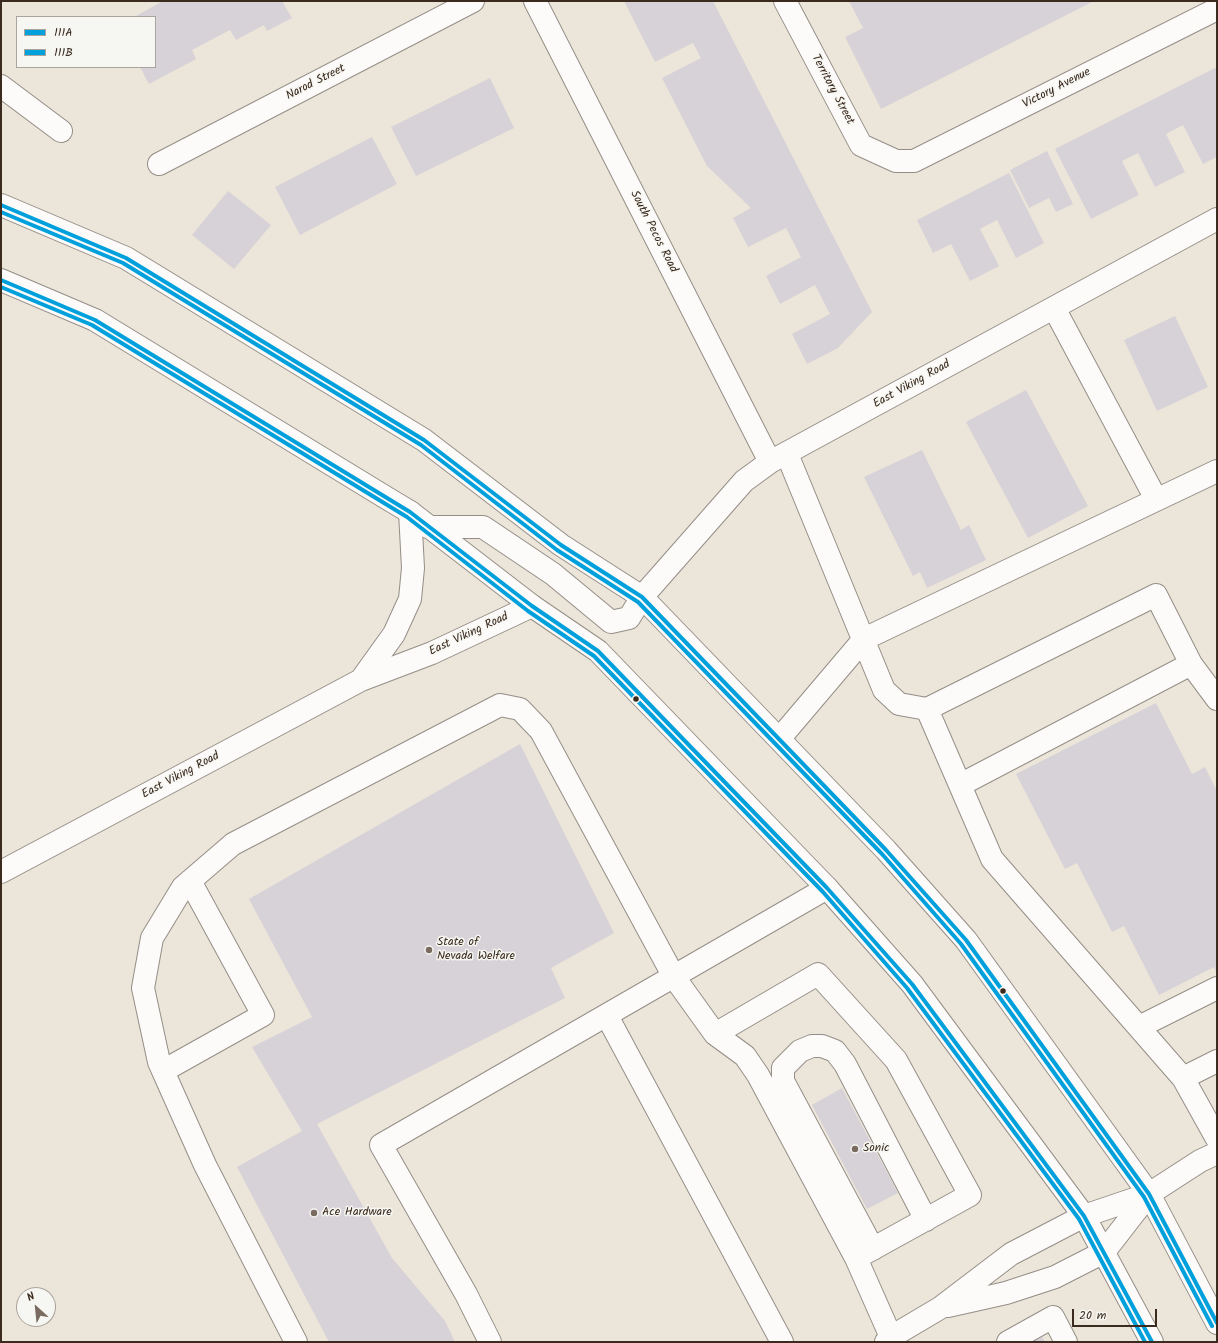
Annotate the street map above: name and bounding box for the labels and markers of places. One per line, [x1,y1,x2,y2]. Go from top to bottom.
unlabelled marker [631,694,641,704]
place label: State of Nevada Welfare [437,936,515,964]
marker: State of Nevada Welfare [424,945,434,955]
unlabelled marker [998,986,1008,996]
place label: Sonic [863,1142,889,1156]
marker: Sonic [850,1144,860,1154]
place label: Ace Hardware [322,1206,392,1220]
marker: Ace Hardware [309,1208,319,1218]

